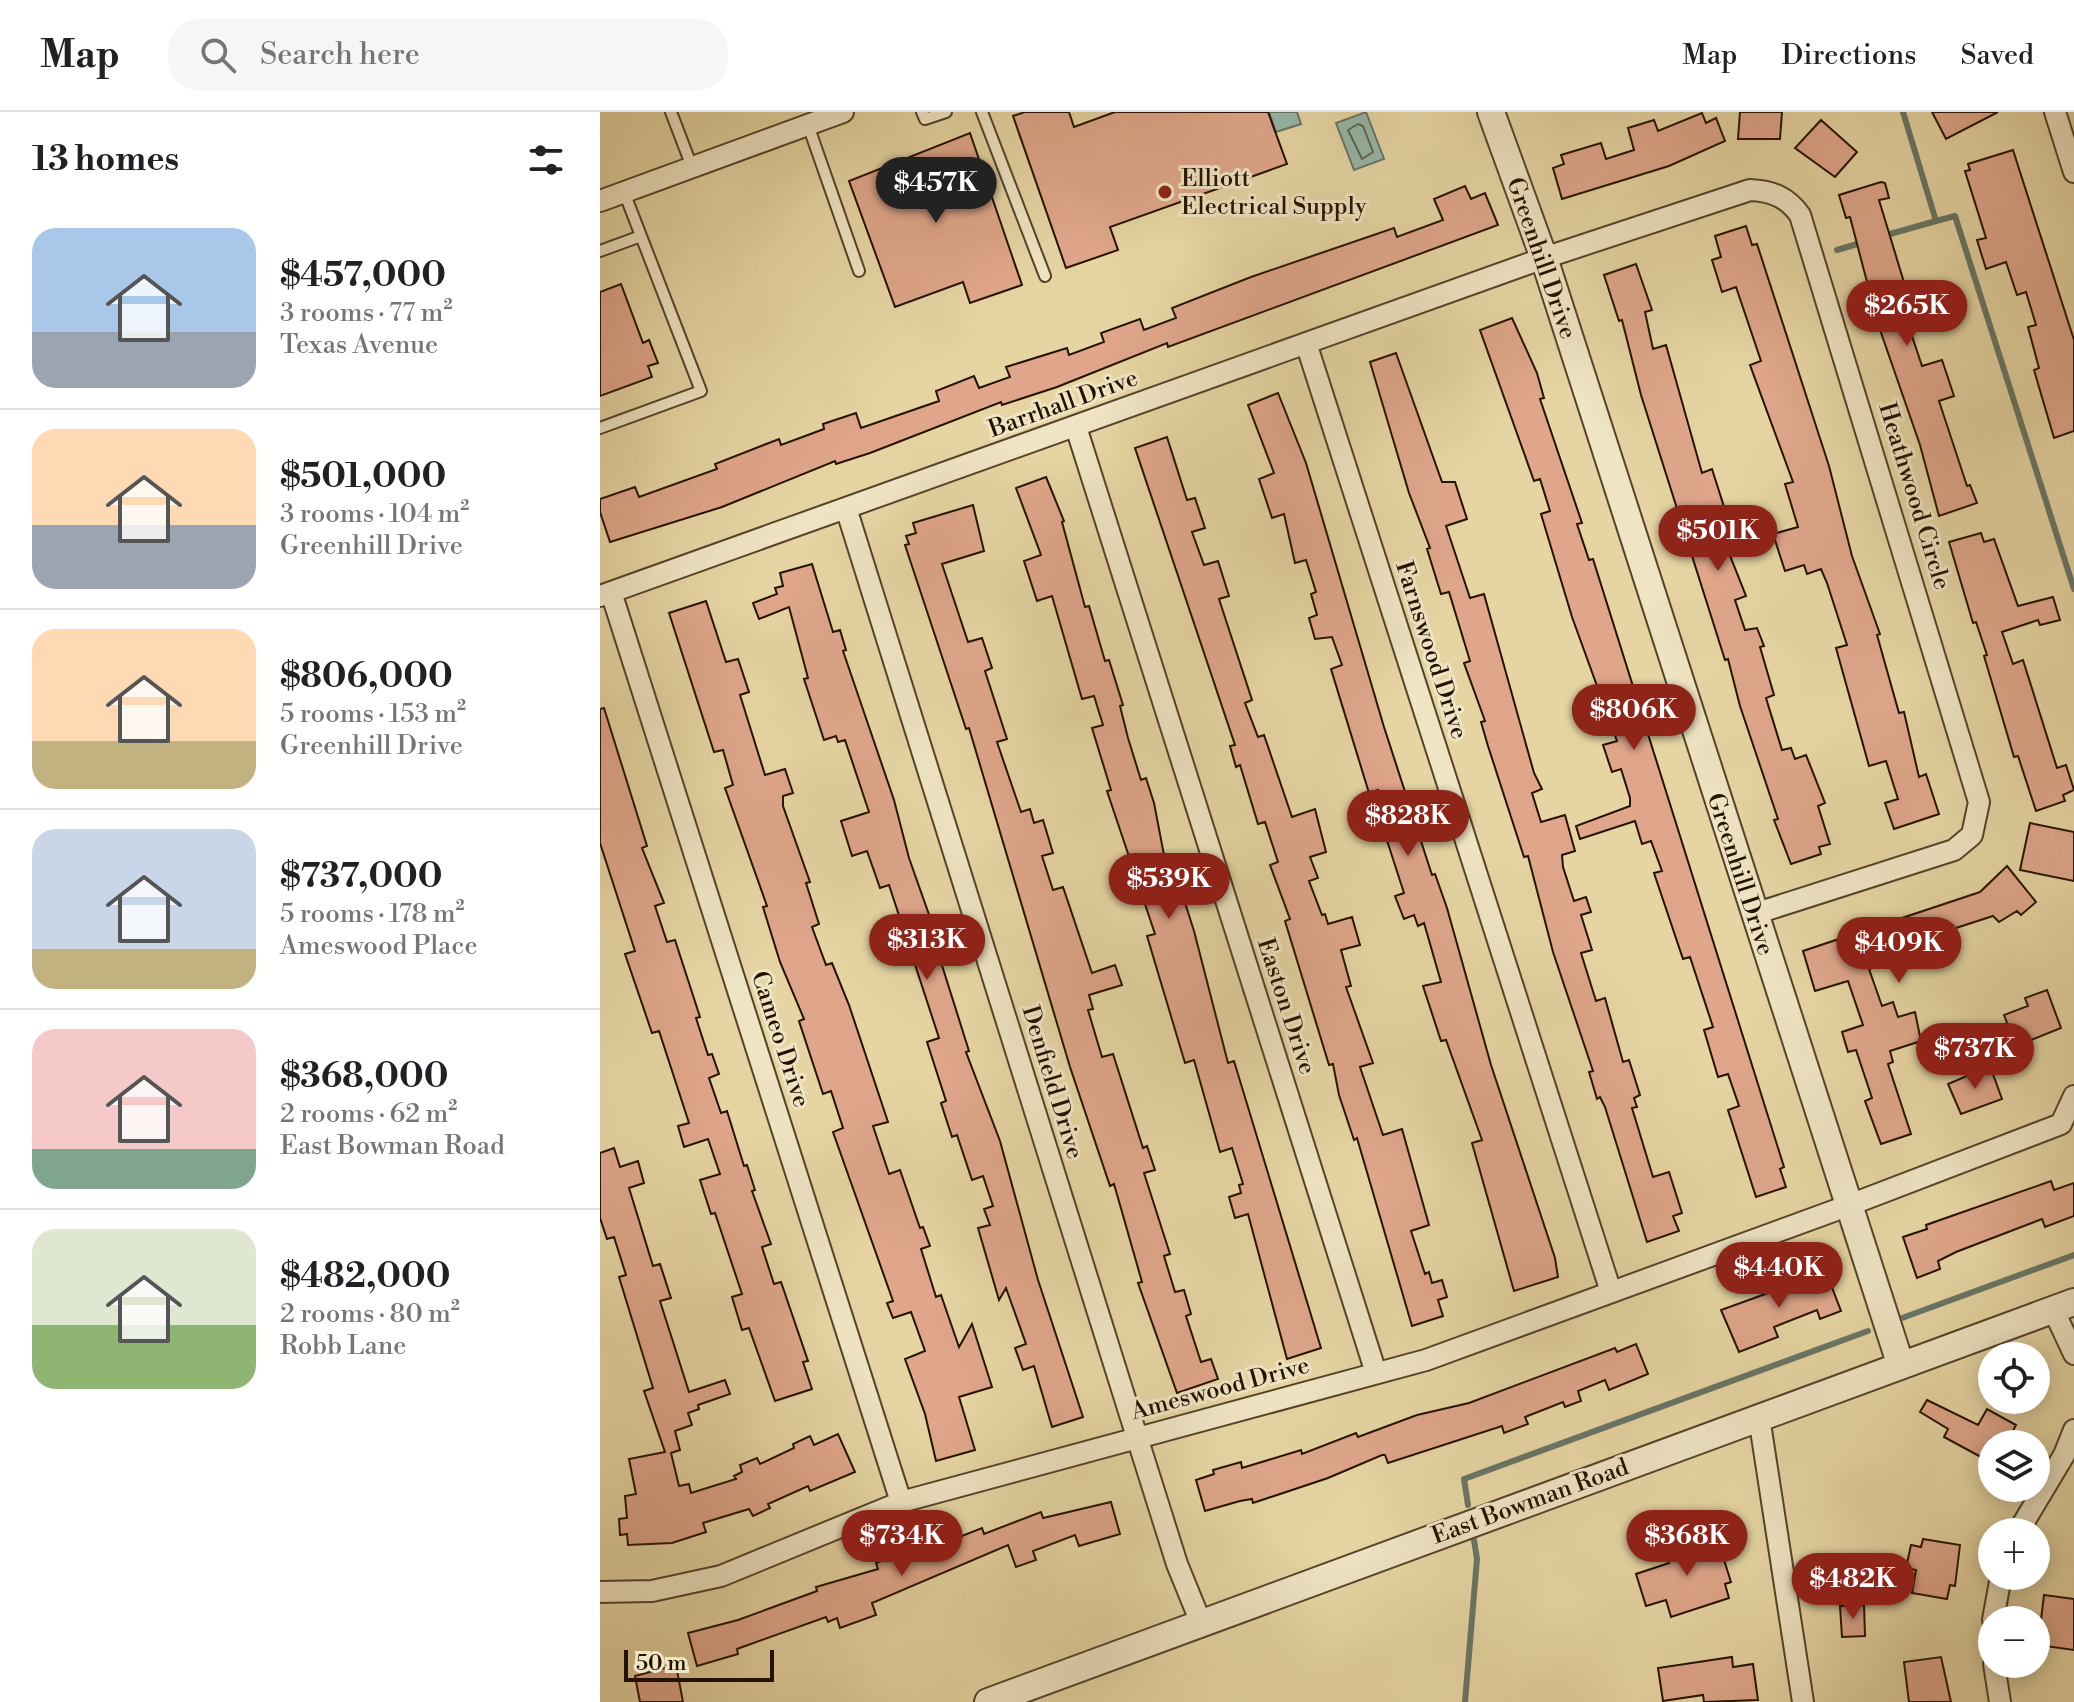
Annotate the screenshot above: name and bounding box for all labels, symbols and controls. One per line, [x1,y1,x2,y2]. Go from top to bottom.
search box [168,19,728,91]
text: Map [40,32,120,79]
icon: search [196,33,240,77]
text: Search here [260,36,420,74]
text: Map [1682,38,1737,73]
text: Directions [1781,38,1916,73]
text: Saved [1960,38,2034,73]
icon: filters [524,138,568,182]
text: 13 homes [32,139,179,181]
pin: $457K [880,157,992,225]
place label: Elliott Electrical Supply [1181,164,1367,222]
text: $457K [894,167,978,199]
street label: Greenhill Drive [1499,174,1583,343]
marker: Elliott Electrical Supply [1156,183,1174,201]
text: $457,000 [280,255,446,297]
icon: home [96,260,192,356]
pin: $265K [1851,280,1963,348]
text: $265K [1864,290,1950,322]
text: 3 rooms · 77 m² [280,297,452,329]
text: Texas Avenue [280,329,438,361]
street label: Barrhall Drive [984,363,1142,445]
street label: Heathwood Circle [1871,399,1957,593]
text: $501,000 [280,456,446,498]
icon: home [96,461,192,557]
text: 3 rooms · 104 m² [280,498,469,530]
pin: $501K [1662,505,1774,573]
text: $501K [1676,515,1760,547]
text: Greenhill Drive [280,530,463,562]
street label: Farnswood Drive [1388,558,1474,743]
text: $806,000 [280,656,453,698]
icon: home [96,661,192,757]
pin: $806K [1578,684,1690,752]
text: $806K [1590,694,1678,726]
text: 5 rooms · 153 m² [280,698,466,730]
text: Greenhill Drive [280,730,463,762]
street label: Greenhill Drive [1700,789,1780,959]
pin: $828K [1352,790,1464,858]
text: $828K [1365,800,1451,832]
pin: $539K [1113,853,1225,921]
text: $737,000 [280,856,443,898]
icon: home [96,861,192,957]
text: $539K [1127,863,1211,895]
text: 5 rooms · 178 m² [280,898,465,930]
pin: $313K [871,914,983,982]
pin: $409K [1843,917,1955,985]
text: $313K [887,924,967,956]
text: $409K [1854,927,1944,959]
text: Ameswood Place [280,930,478,962]
street label: Easton Drive [1250,934,1322,1078]
street label: Cameo Drive [744,967,816,1111]
street label: Denfield Drive [1014,1002,1090,1163]
pin: $737K [1919,1023,2031,1091]
text: $737K [1934,1033,2016,1065]
text: $368,000 [280,1056,448,1098]
icon: home [96,1061,192,1157]
text: 2 rooms · 62 m² [280,1098,457,1130]
text: East Bowman Road [280,1130,505,1162]
pin: $440K [1723,1242,1835,1310]
text: $440K [1734,1252,1824,1284]
text: $482,000 [280,1256,451,1298]
icon: home [96,1261,192,1357]
text: 2 rooms · 80 m² [280,1298,460,1330]
text: Robb Lane [280,1330,406,1362]
map controls [1978,1342,2050,1678]
button: locate [1978,1342,2050,1414]
street label: Ameswood Drive [1127,1351,1313,1427]
button: layers [1978,1430,2050,1502]
street label: East Bowman Road [1428,1452,1633,1552]
pin: $734K [846,1510,958,1578]
pin: $368K [1631,1510,1743,1578]
button: + [1978,1518,2050,1590]
text: $734K [859,1520,945,1552]
text: $368K [1644,1520,1730,1552]
pin: $482K [1797,1553,1909,1621]
text: $482K [1810,1563,1896,1595]
button: − [1978,1606,2050,1678]
scale bar [624,1646,774,1682]
text: 50 m [636,1650,687,1677]

